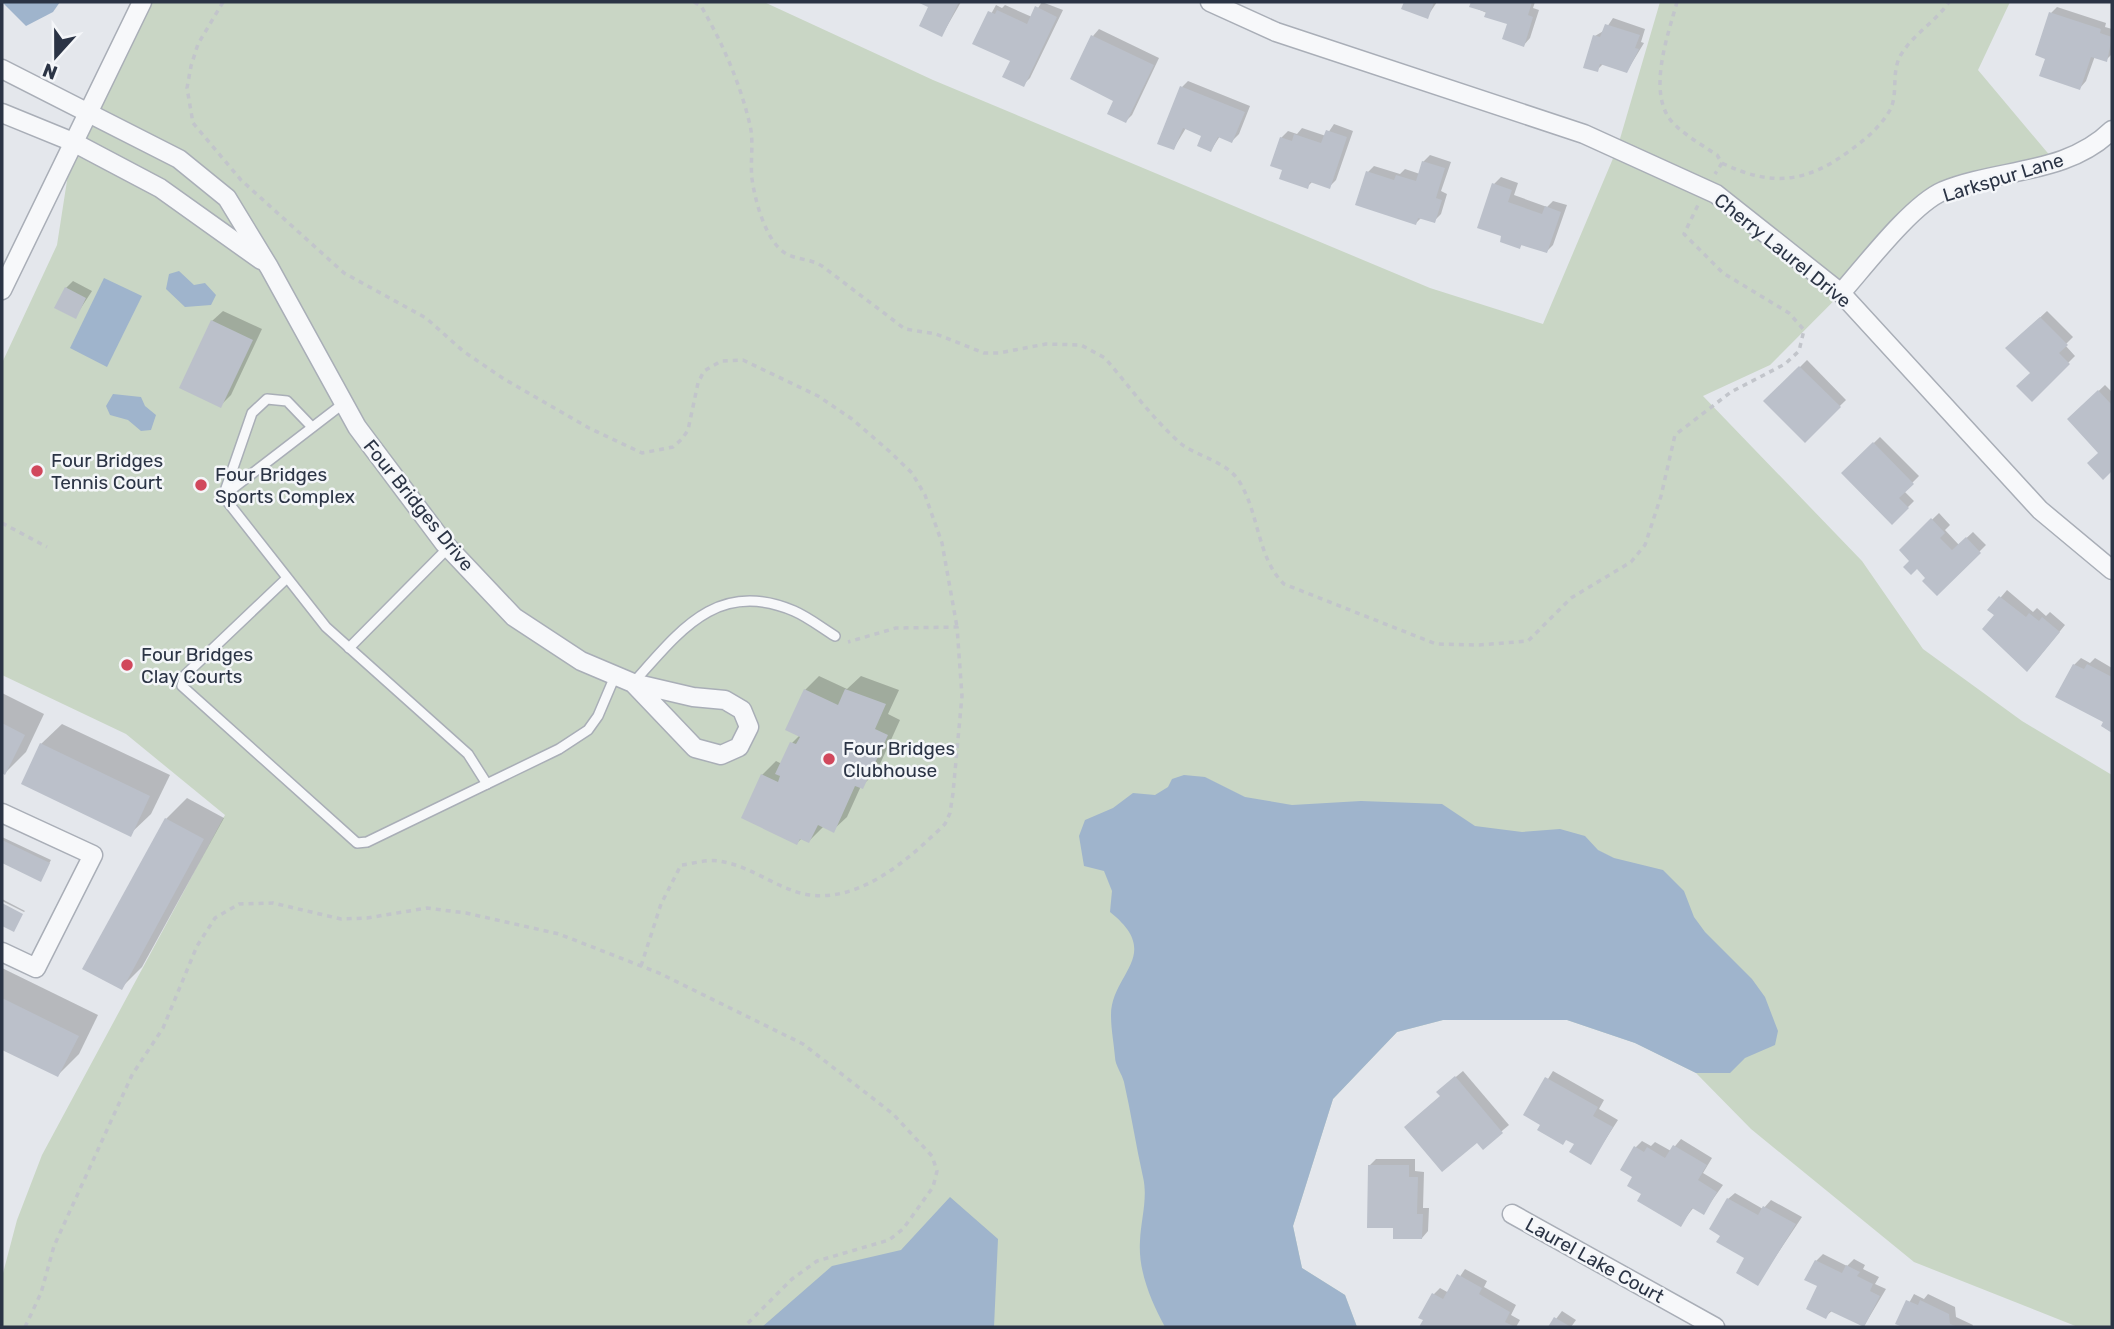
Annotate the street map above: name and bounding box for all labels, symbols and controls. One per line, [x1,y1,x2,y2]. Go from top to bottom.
north arrow [21,21,91,91]
text: N [40,58,61,85]
street label: Larkspur Lane [1940,148,2066,207]
street label: Cherry Laurel Drive [1710,188,1856,313]
street label: Four Bridges Drive [359,435,479,576]
place label: Four Bridges Tennis Court [51,449,163,494]
marker: Four Bridges Tennis Court [29,463,45,479]
place label: Four Bridges Sports Complex [215,463,355,508]
marker: Four Bridges Sports Complex [193,477,209,493]
place label: Four Bridges Clay Courts [141,643,253,688]
marker: Four Bridges Clay Courts [119,657,135,673]
place label: Four Bridges Clubhouse [843,737,955,782]
marker: Four Bridges Clubhouse [821,751,837,767]
street label: Laurel Lake Court [1521,1213,1669,1308]

